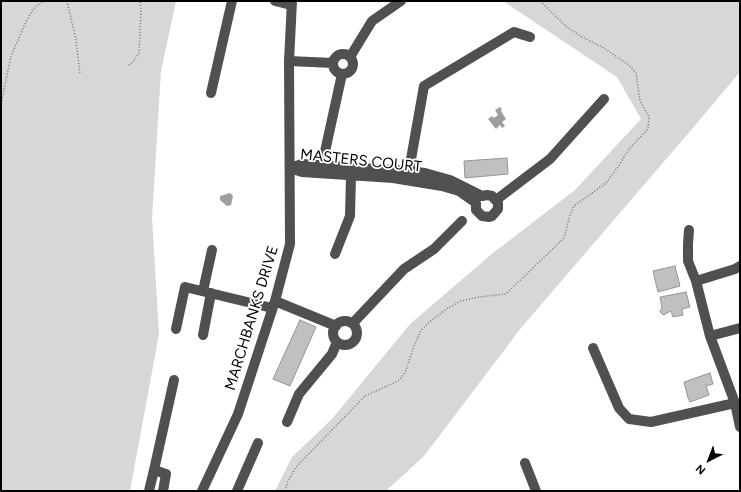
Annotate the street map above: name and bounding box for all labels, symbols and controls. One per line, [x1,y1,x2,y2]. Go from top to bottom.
street label: MASTERS COURT [299,146,423,176]
street label: MARCHBANKS DRIVE [221,243,283,393]
north arrow [689,440,729,480]
text: N [693,462,708,477]

